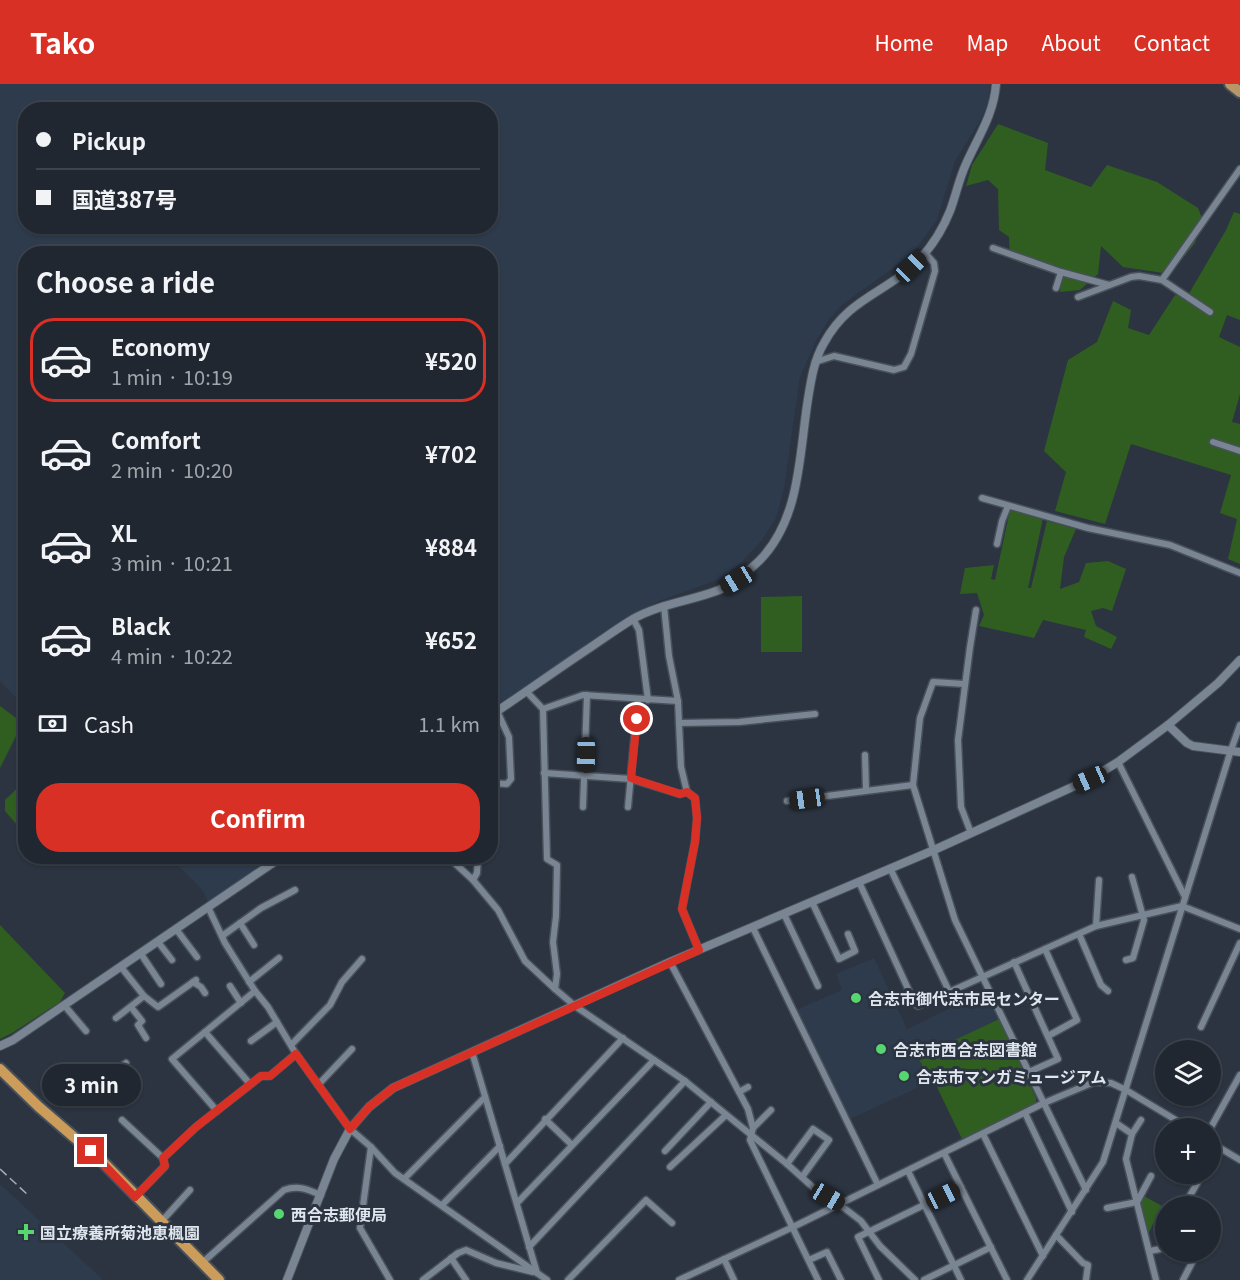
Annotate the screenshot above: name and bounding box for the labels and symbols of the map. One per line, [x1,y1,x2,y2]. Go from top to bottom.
car [892,248,930,286]
car [717,563,757,597]
route start [623,705,650,732]
car [577,737,595,773]
car [1070,763,1110,795]
car [788,788,826,810]
place label: 合志市御代志市民センター [868,986,1060,1010]
marker: 合志市御代志市民センター [849,991,863,1005]
place label: 合志市西合志図書館 [893,1037,1037,1061]
marker: 合志市西合志図書館 [874,1042,888,1056]
callout: 3 min [42,1064,140,1106]
place label: 合志市マンガミュージアム [916,1064,1107,1088]
marker: 合志市マンガミュージアム [897,1069,911,1083]
route end [77,1137,104,1164]
car [808,1180,848,1214]
car [923,1180,963,1212]
place label: 西合志郵便局 [291,1202,387,1226]
marker: 西合志郵便局 [272,1207,286,1221]
place label: 国立療養所菊池恵楓園 [40,1220,200,1244]
marker: 国立療養所菊池恵楓園 [17,1223,35,1241]

